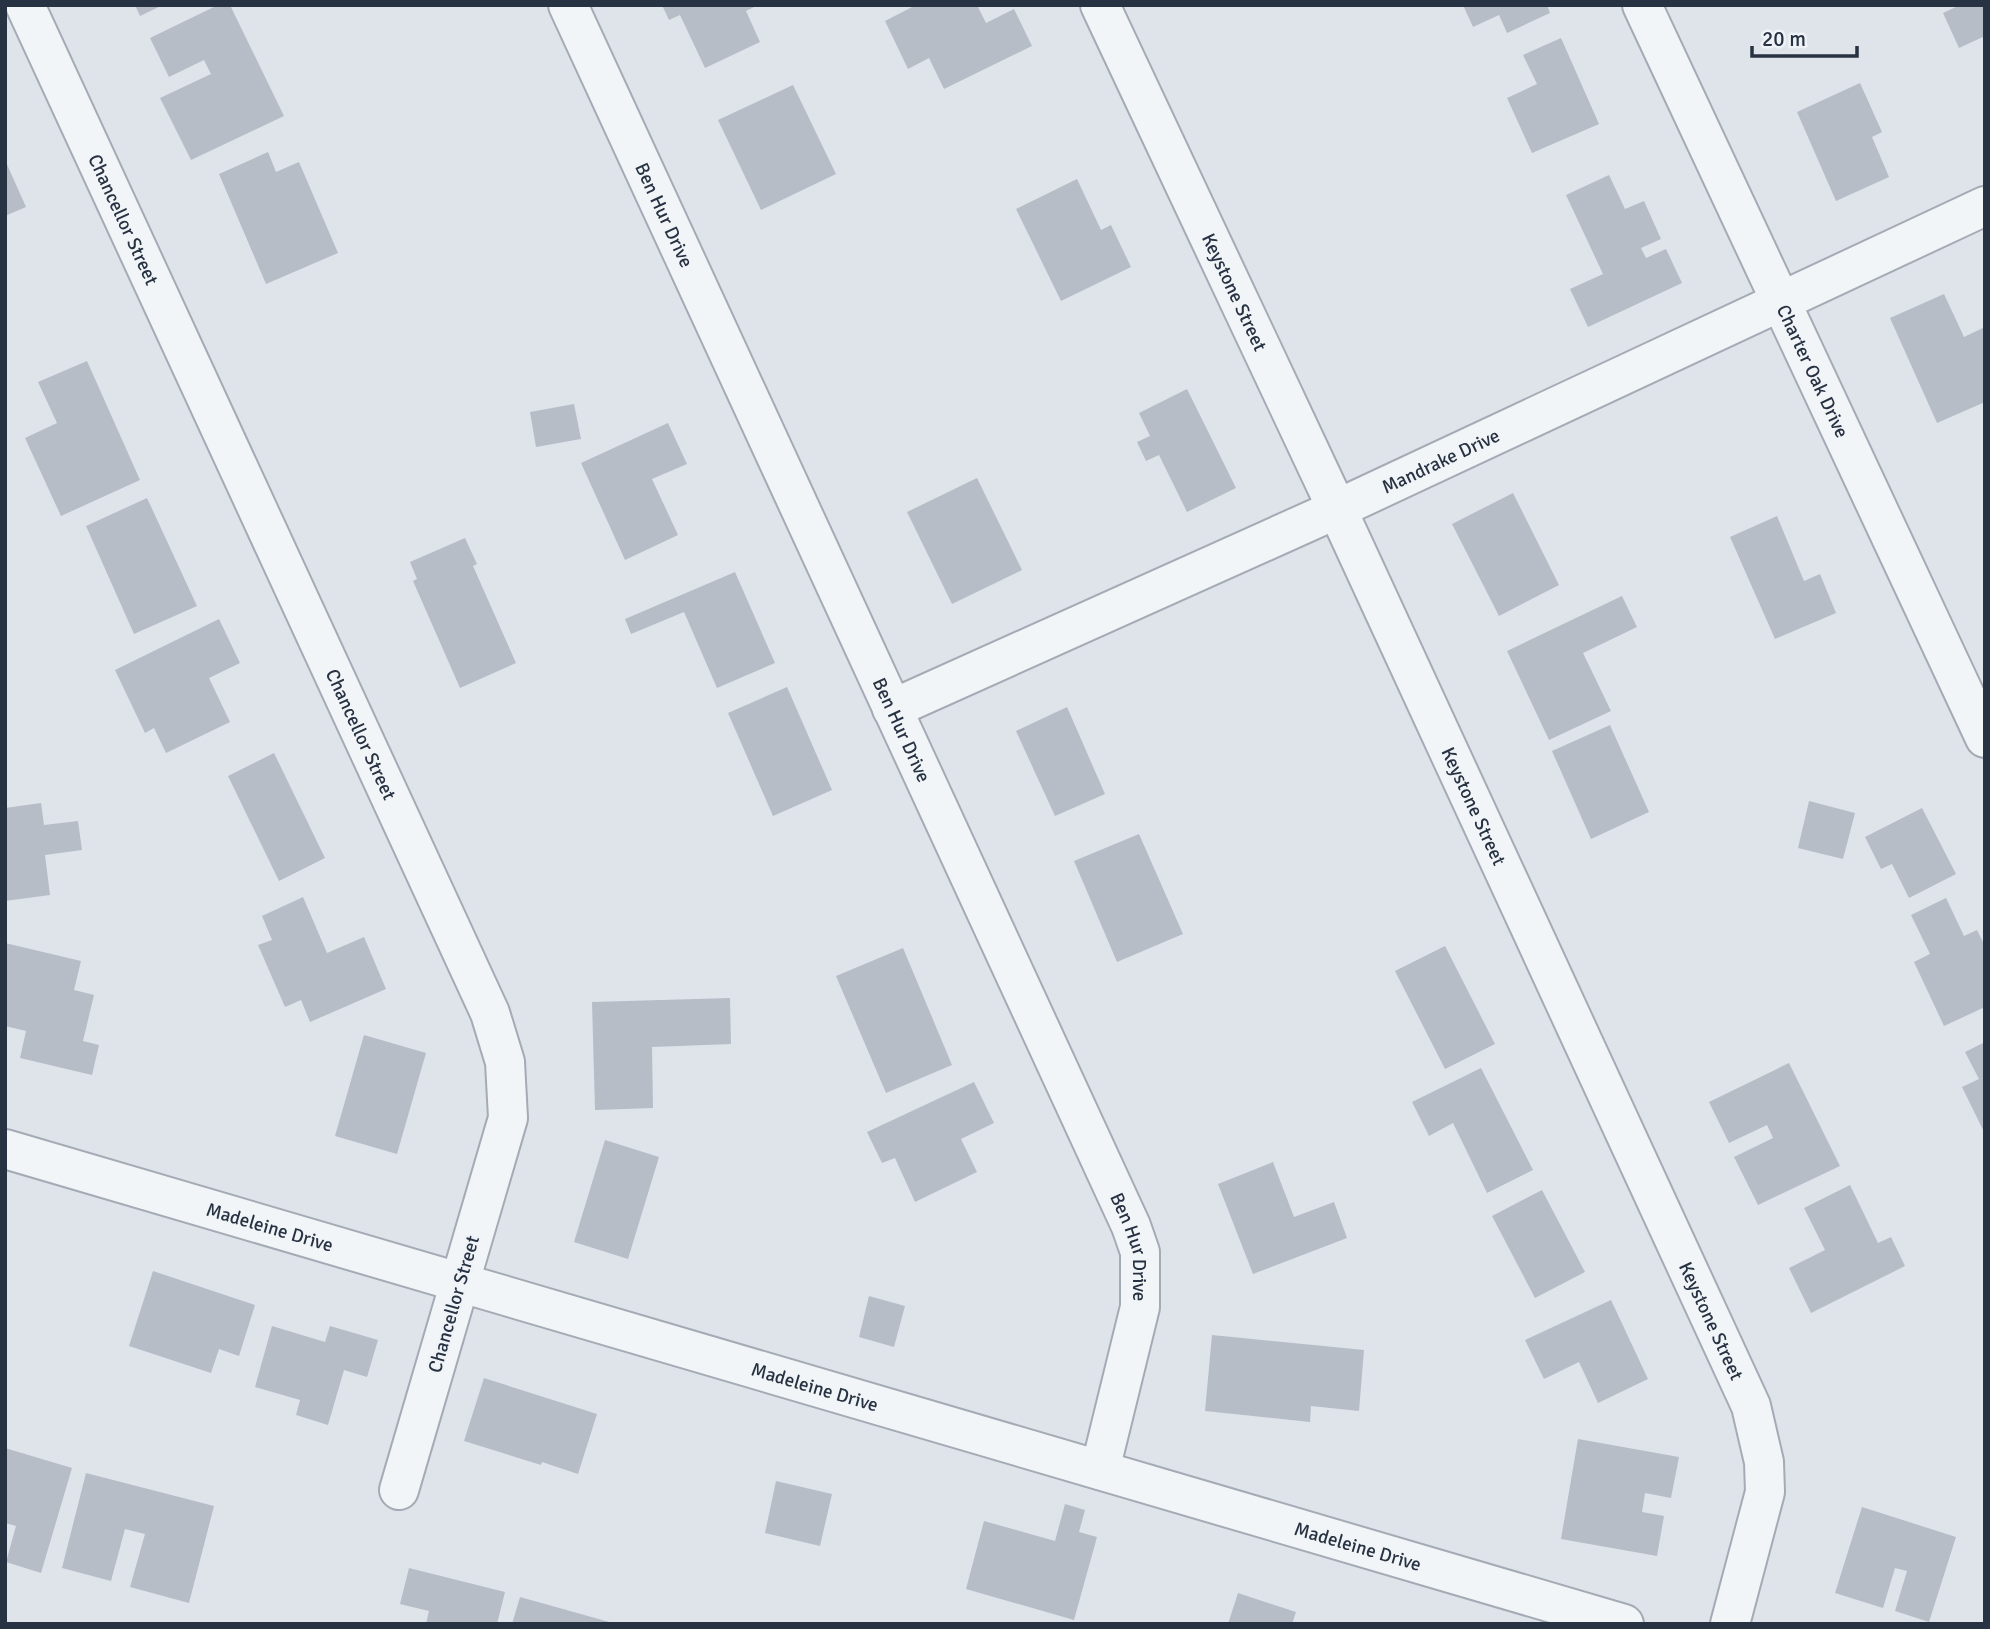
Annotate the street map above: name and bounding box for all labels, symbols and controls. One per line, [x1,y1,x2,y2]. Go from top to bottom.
scale bar [1752,14,1857,58]
text: 20 m [1762,26,1806,52]
street label: Chancellor Street [82,150,164,289]
street label: Ben Hur Drive [629,159,698,271]
street label: Keystone Street [1196,229,1272,355]
street label: Charter Oak Drive [1771,301,1854,442]
street label: Mandrake Drive [1378,424,1504,499]
street label: Chancellor Street [320,665,401,804]
street label: Ben Hur Drive [867,674,936,786]
street label: Keystone Street [1436,743,1511,870]
street label: Ben Hur Drive [1104,1189,1151,1301]
street label: Madeleine Drive [203,1198,336,1258]
street label: Chancellor Street [423,1233,485,1376]
street label: Keystone Street [1673,1258,1749,1384]
street label: Madeleine Drive [748,1358,881,1418]
street label: Madeleine Drive [1291,1517,1424,1577]

